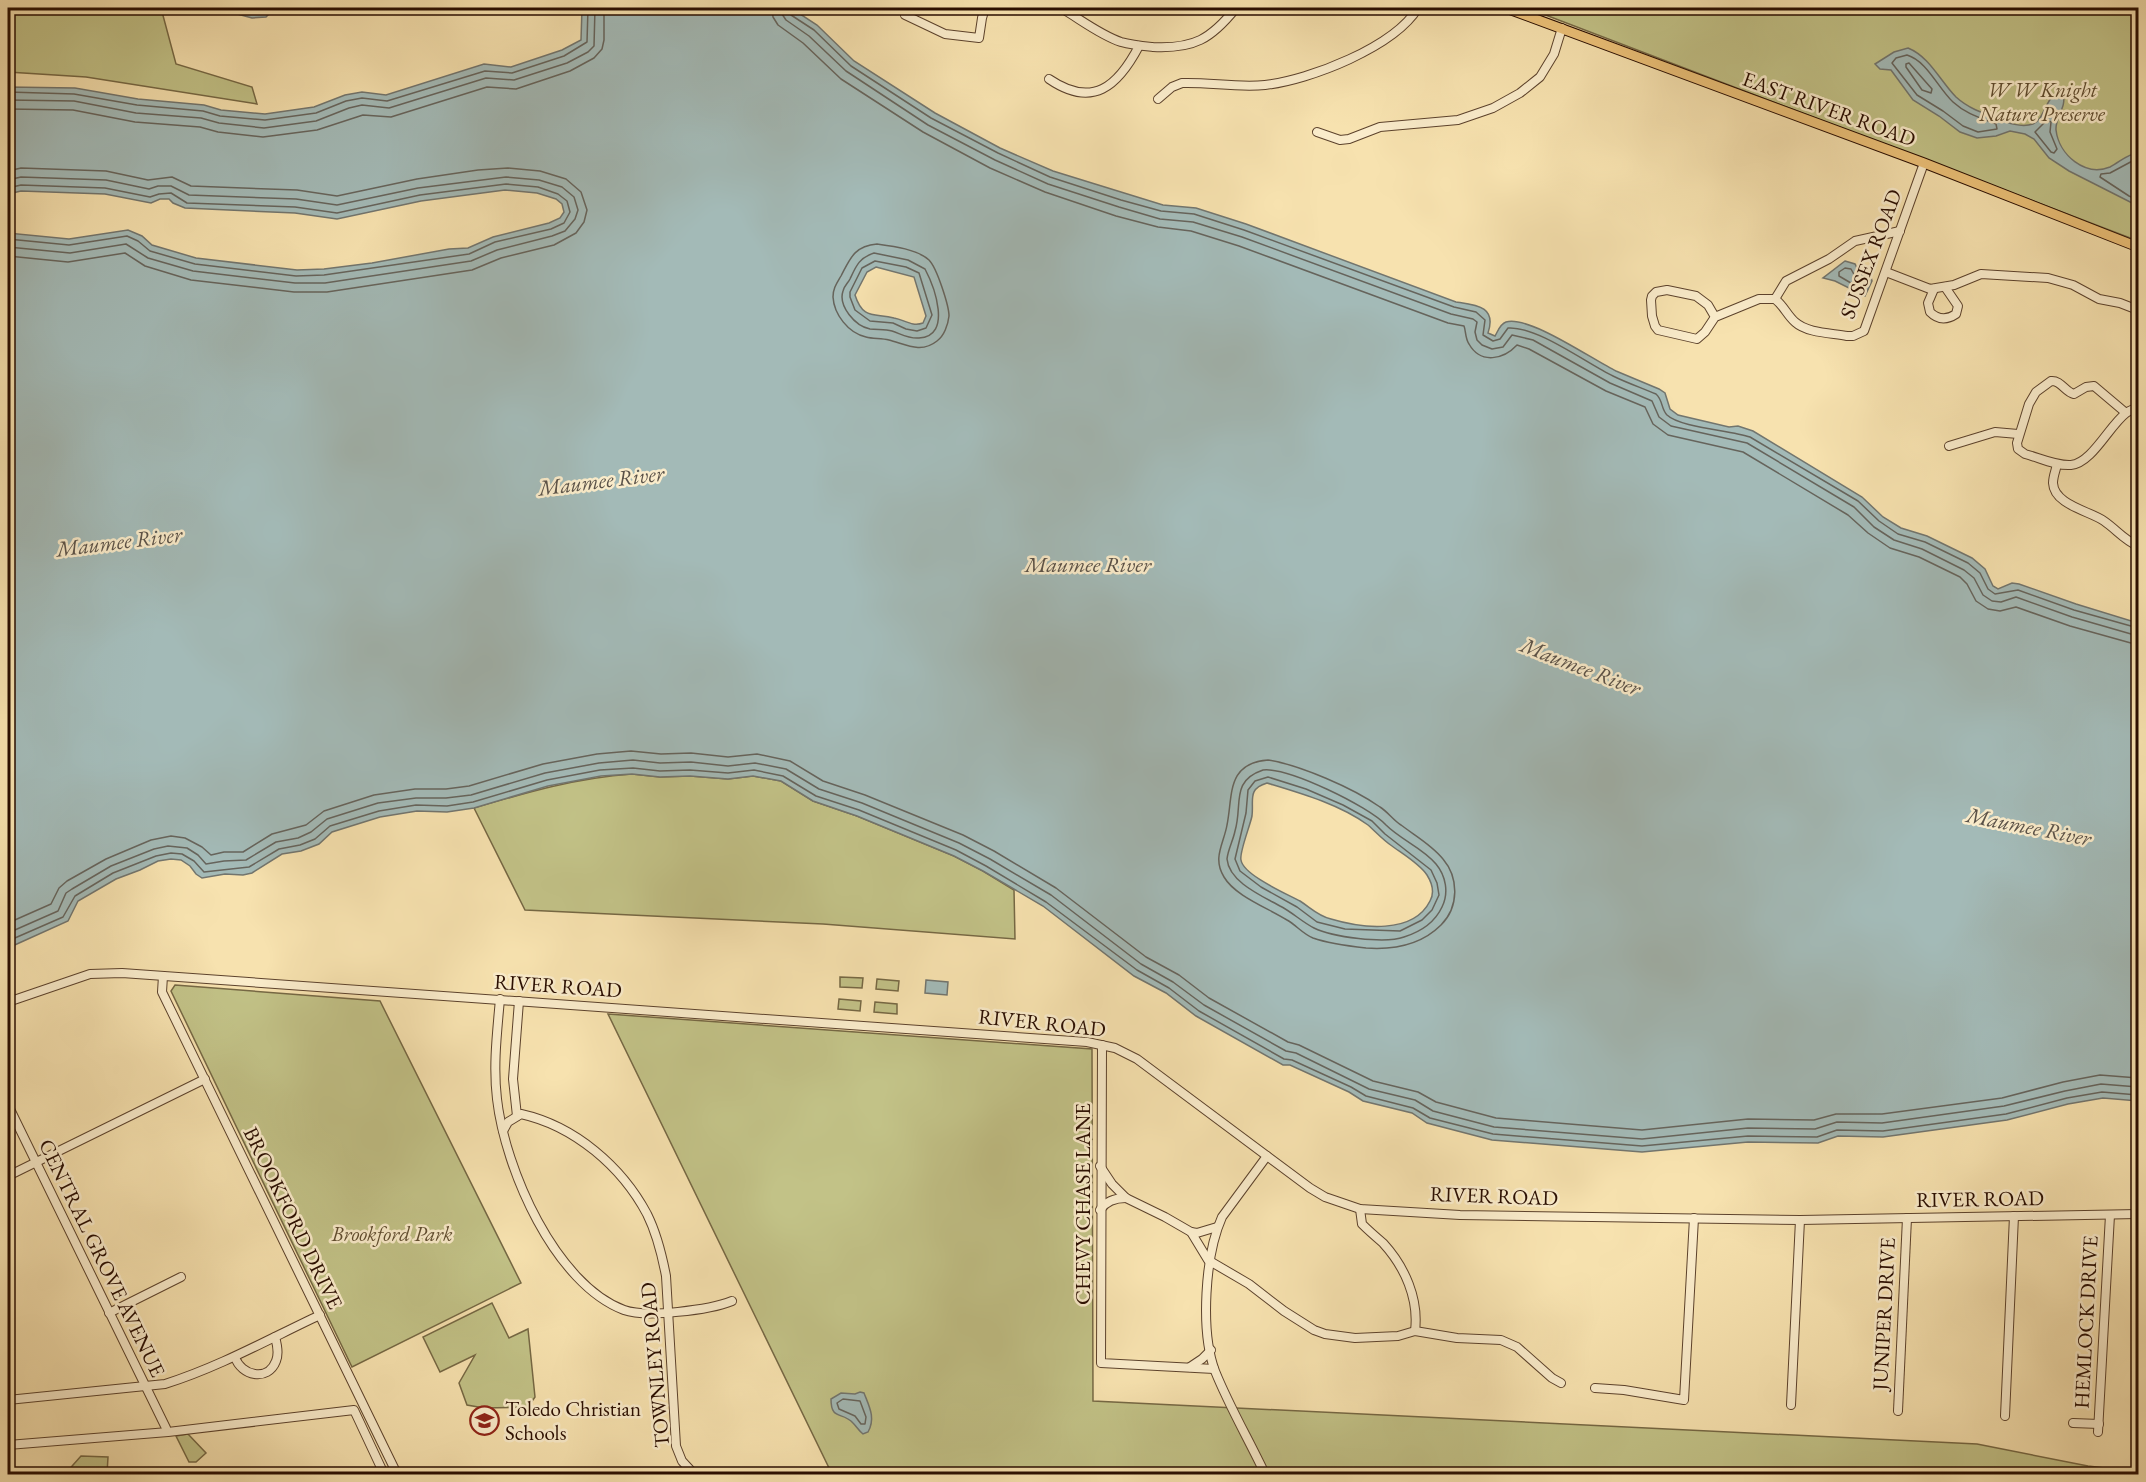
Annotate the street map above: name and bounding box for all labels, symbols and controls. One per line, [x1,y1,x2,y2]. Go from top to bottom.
street label: EAST RIVER ROAD [1739,65,1920,152]
park label: W W Knight Nature Preserve [1978,76,2106,127]
street label: SUSSEX ROAD [1833,185,1908,322]
water label: Maumee River [535,458,667,503]
water label: Maumee River [53,519,185,564]
water label: Maumee River [1023,550,1153,579]
water label: Maumee River [1515,630,1647,703]
water label: Maumee River [1962,800,2095,853]
street label: RIVER ROAD [493,968,623,1003]
street label: RIVER ROAD [977,1002,1107,1043]
street label: CHEVY CHASE LANE [1069,1103,1096,1305]
street label: BROOKFORD DRIVE [238,1122,349,1313]
street label: CENTRAL GROVE AVENUE [33,1134,172,1381]
street label: RIVER ROAD [1430,1180,1559,1211]
street label: RIVER ROAD [1916,1184,2044,1213]
park label: Brookford Park [330,1220,453,1247]
street label: HEMLOCK DRIVE [2067,1235,2104,1409]
street label: JUNIPER DRIVE [1866,1237,1901,1393]
street label: TOWNLEY ROAD [634,1281,675,1449]
place label: Toledo Christian Schools [505,1395,641,1446]
school or university icon: Toledo Christian Schools [468,1405,500,1437]

